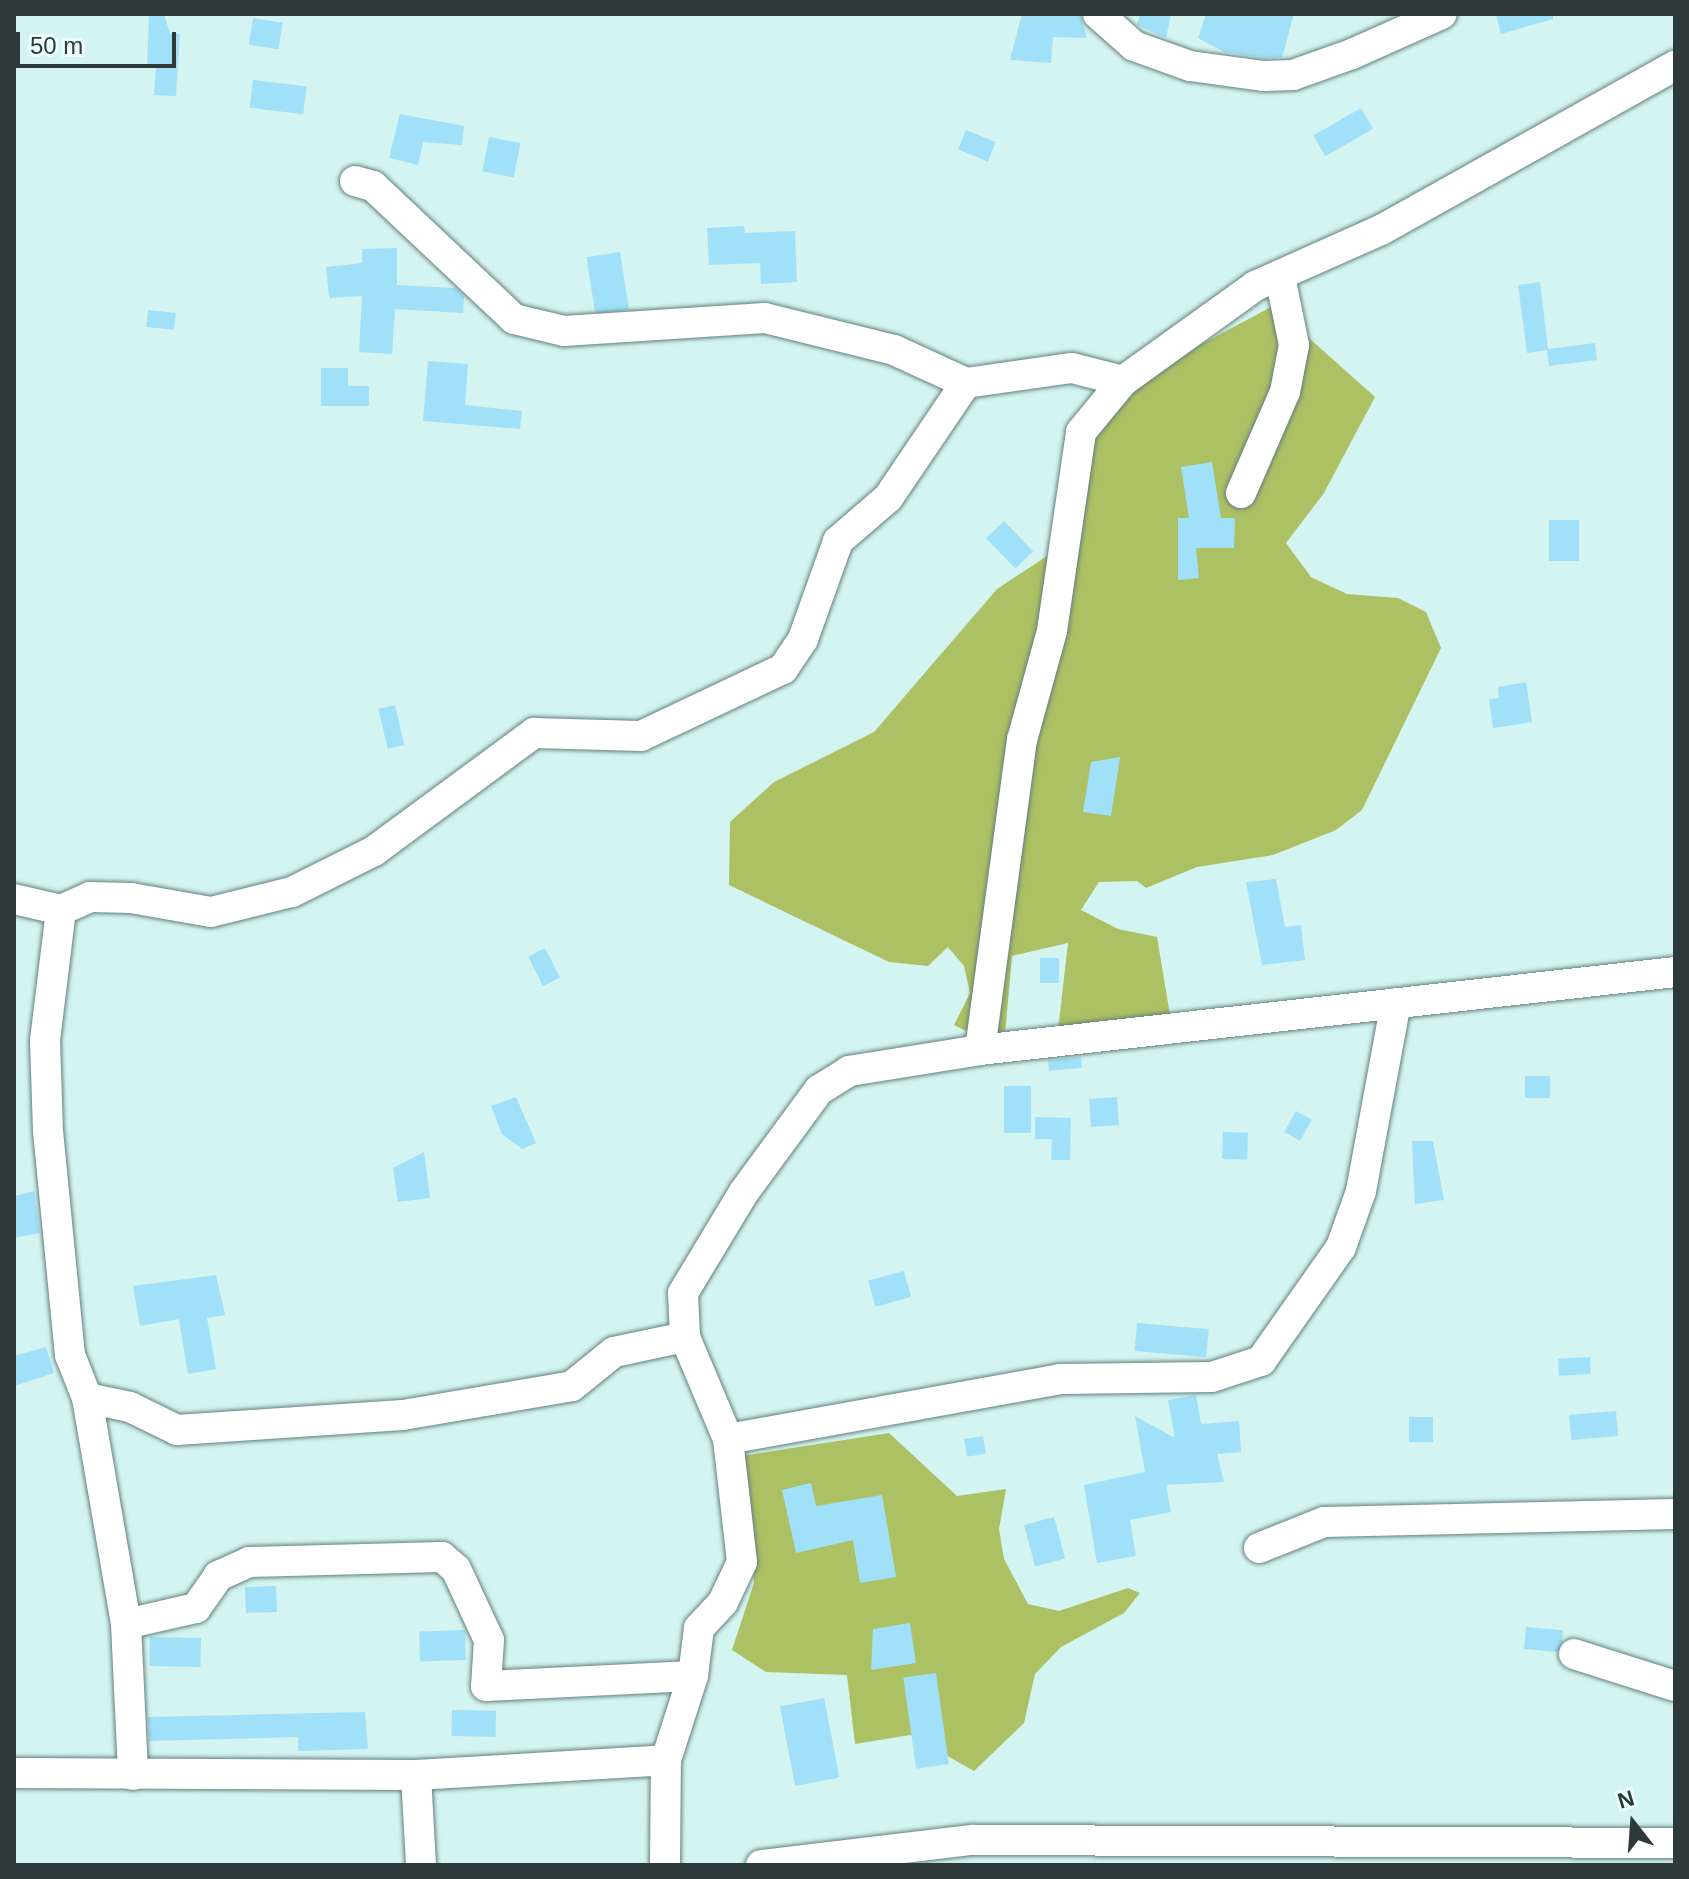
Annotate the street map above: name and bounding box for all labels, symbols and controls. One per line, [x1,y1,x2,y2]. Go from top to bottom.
scale bar [20,16,180,66]
text: 50 m [30,32,83,59]
north arrow [1593,1783,1673,1863]
text: N [1615,1785,1637,1814]

